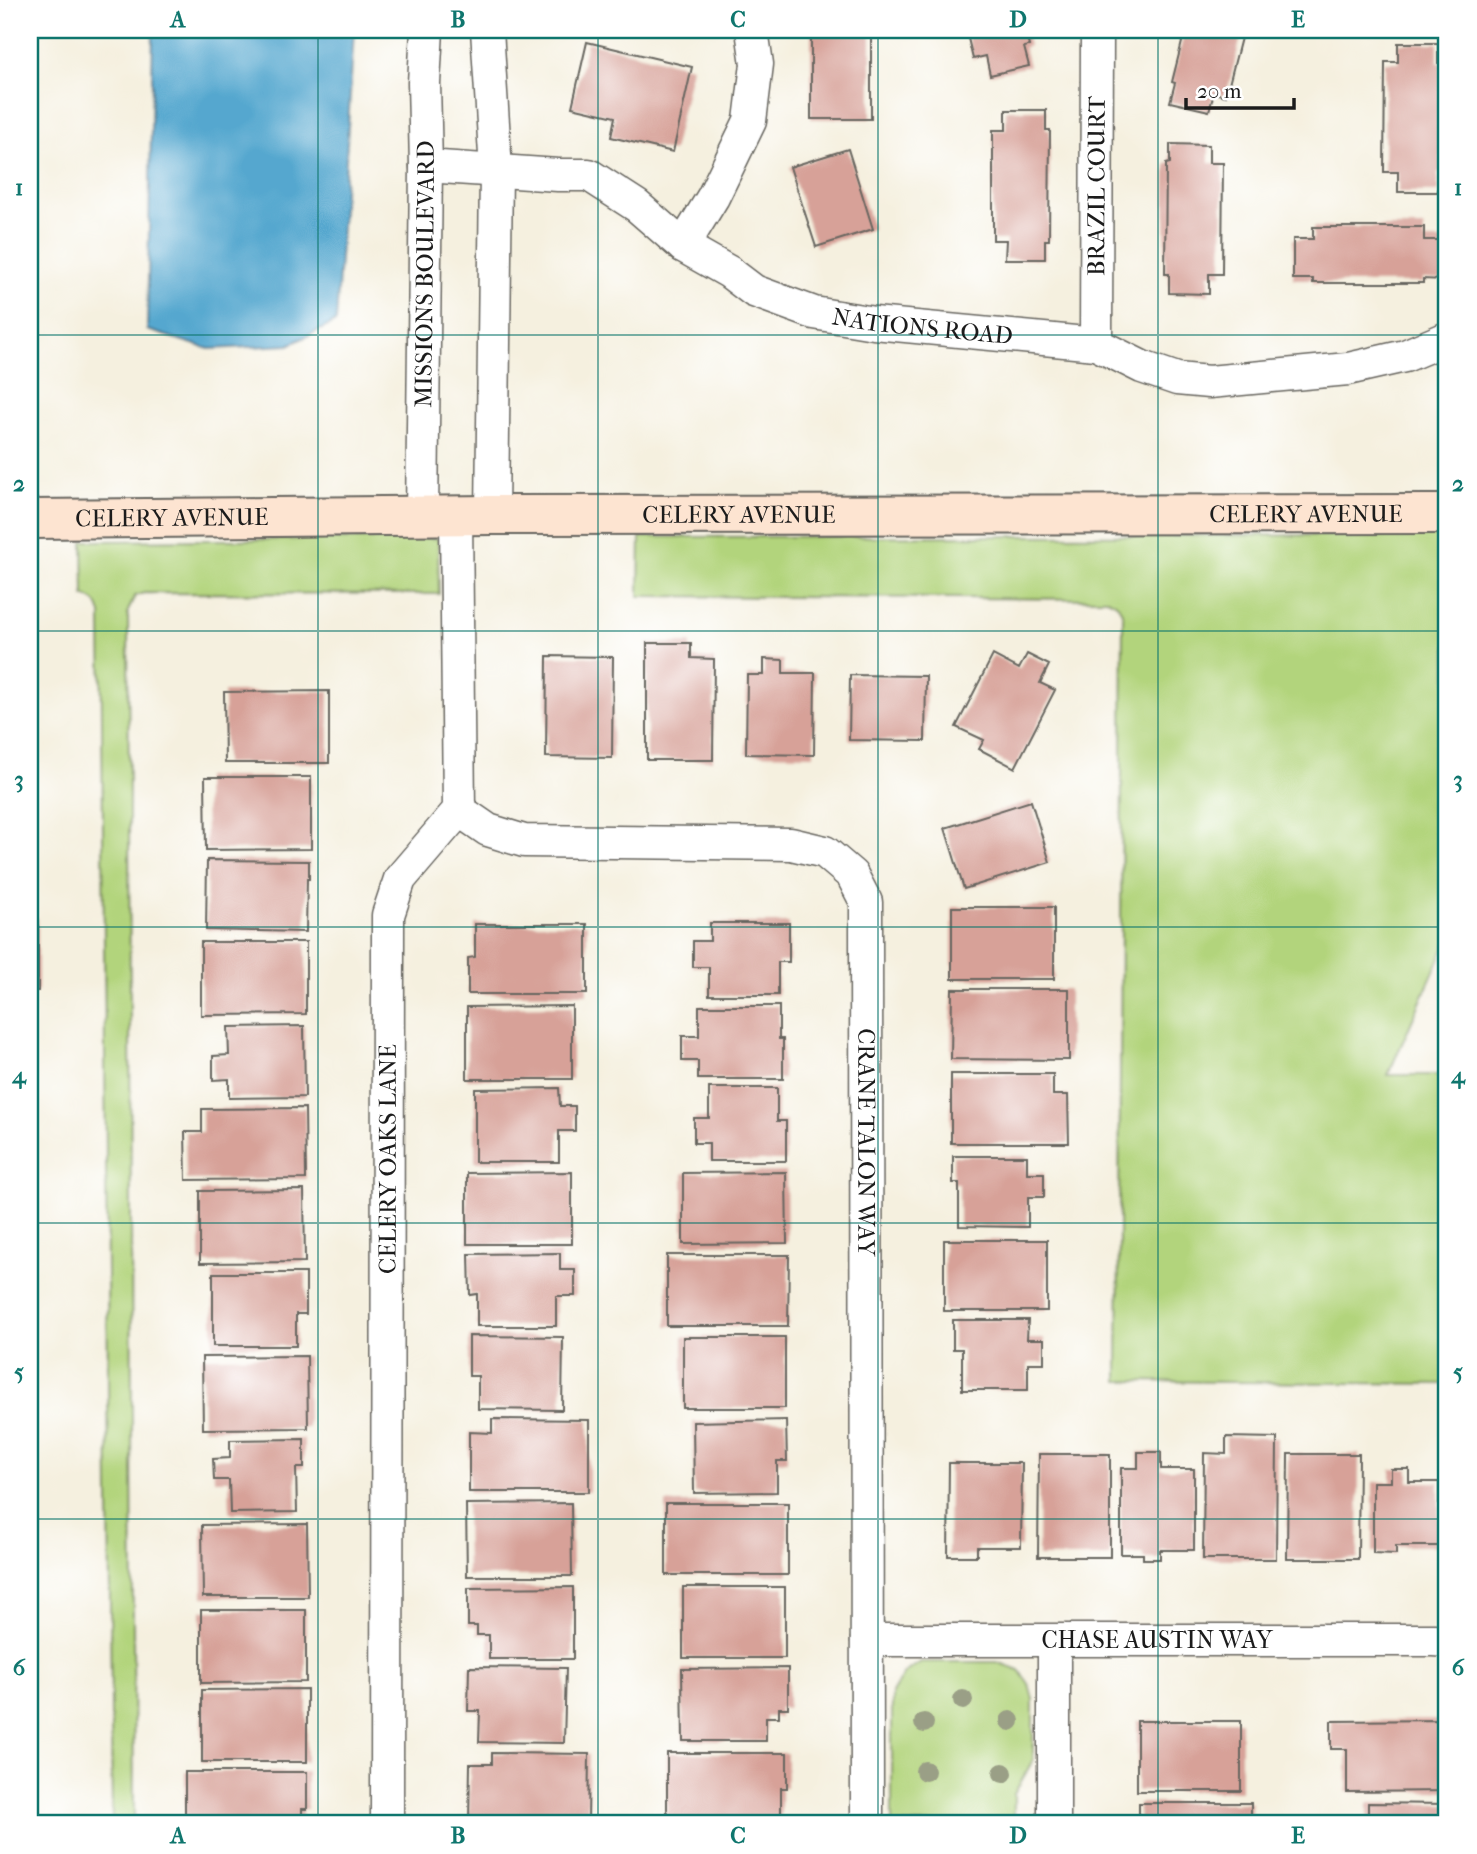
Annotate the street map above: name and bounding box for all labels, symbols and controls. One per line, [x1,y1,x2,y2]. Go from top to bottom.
text: A [169,6,187,33]
text: B [451,6,466,33]
text: C [730,6,746,33]
text: D [1009,6,1027,33]
text: E [1291,6,1305,33]
scale bar [1186,66,1295,110]
text: 20 m [1197,79,1242,103]
street label: BRAZIL COURT [1082,95,1111,276]
street label: MISSIONS BOULEVARD [409,140,440,408]
text: 1 [15,174,23,201]
text: 1 [1454,174,1462,201]
street label: NATIONS ROAD [830,302,1014,350]
text: 2 [13,470,25,497]
text: 2 [1452,470,1464,497]
street label: CELERY AVENUE [1209,500,1403,528]
street label: CELERY AVENUE [642,501,836,529]
street label: CELERY AVENUE [75,503,269,533]
text: 3 [14,766,24,793]
text: 3 [1453,766,1463,793]
street label: CRANE TALON WAY [852,1028,880,1257]
street label: CELERY OAKS LANE [374,1044,402,1274]
text: 4 [11,1062,27,1089]
text: 4 [1450,1062,1466,1089]
text: 5 [14,1358,24,1385]
text: 5 [1453,1358,1463,1385]
street label: CHASE AUSTIN WAY [1041,1626,1273,1654]
text: 6 [13,1654,26,1681]
text: 6 [1452,1654,1465,1681]
text: A [169,1822,187,1849]
text: B [451,1822,466,1849]
text: C [730,1822,746,1849]
text: D [1009,1822,1027,1849]
text: E [1291,1822,1305,1849]

